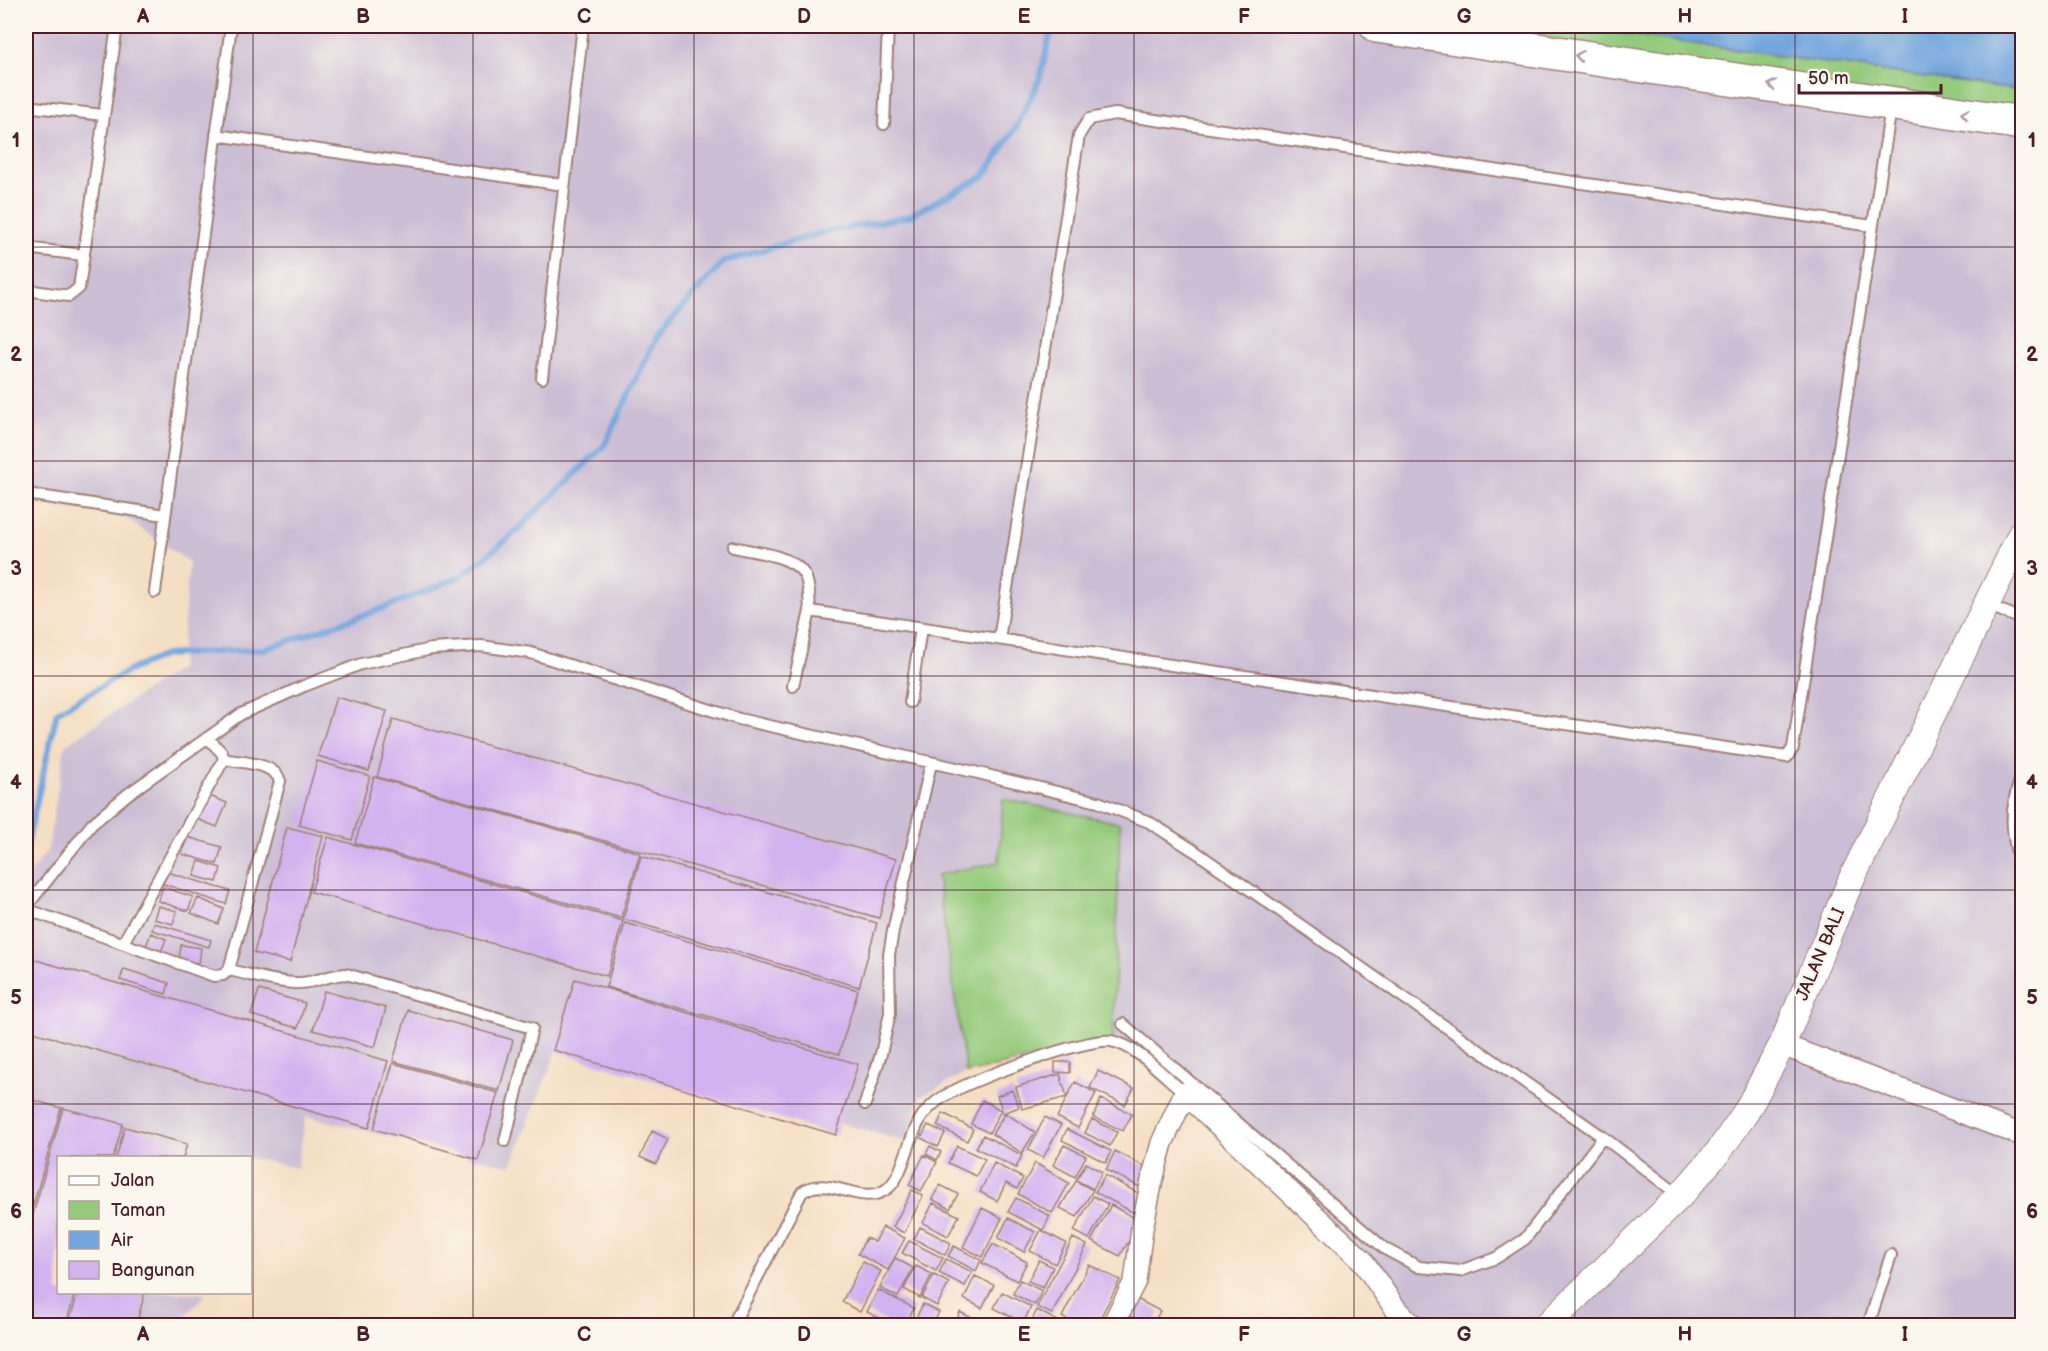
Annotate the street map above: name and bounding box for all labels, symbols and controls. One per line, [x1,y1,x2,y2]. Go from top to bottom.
text: A [136,5,150,29]
text: B [356,5,370,29]
text: C [577,5,591,29]
text: D [797,5,811,29]
text: E [1018,5,1031,29]
text: F [1238,5,1250,29]
text: G [1457,5,1472,29]
text: H [1678,5,1692,29]
text: I [1902,5,1908,29]
one-way arrow [1574,50,1584,62]
scale bar [1799,57,1942,95]
text: 50 m [1808,68,1849,89]
one-way arrow [1767,79,1776,91]
one-way arrow [1960,108,1970,121]
text: 1 [12,129,20,153]
text: 1 [2028,129,2036,153]
text: 2 [10,343,22,367]
text: 2 [2026,343,2038,367]
text: 3 [10,557,22,581]
text: 3 [2026,557,2038,581]
text: 4 [10,771,22,795]
text: 4 [2026,771,2038,795]
street label: JALAN BALI [1792,905,1849,1004]
text: 5 [10,986,22,1010]
text: 5 [2026,986,2038,1010]
legend [57,1156,252,1294]
text: Jalan [111,1170,154,1191]
text: 6 [10,1200,22,1224]
text: Taman [111,1200,165,1221]
text: 6 [2026,1200,2038,1224]
text: Air [111,1230,133,1251]
text: Bangunan [111,1260,195,1281]
text: A [136,1323,150,1347]
text: B [356,1323,370,1347]
text: C [577,1323,591,1347]
text: D [797,1323,811,1347]
text: E [1018,1323,1031,1347]
text: F [1238,1323,1250,1347]
text: G [1457,1323,1472,1347]
text: H [1678,1323,1692,1347]
text: I [1902,1323,1908,1347]

